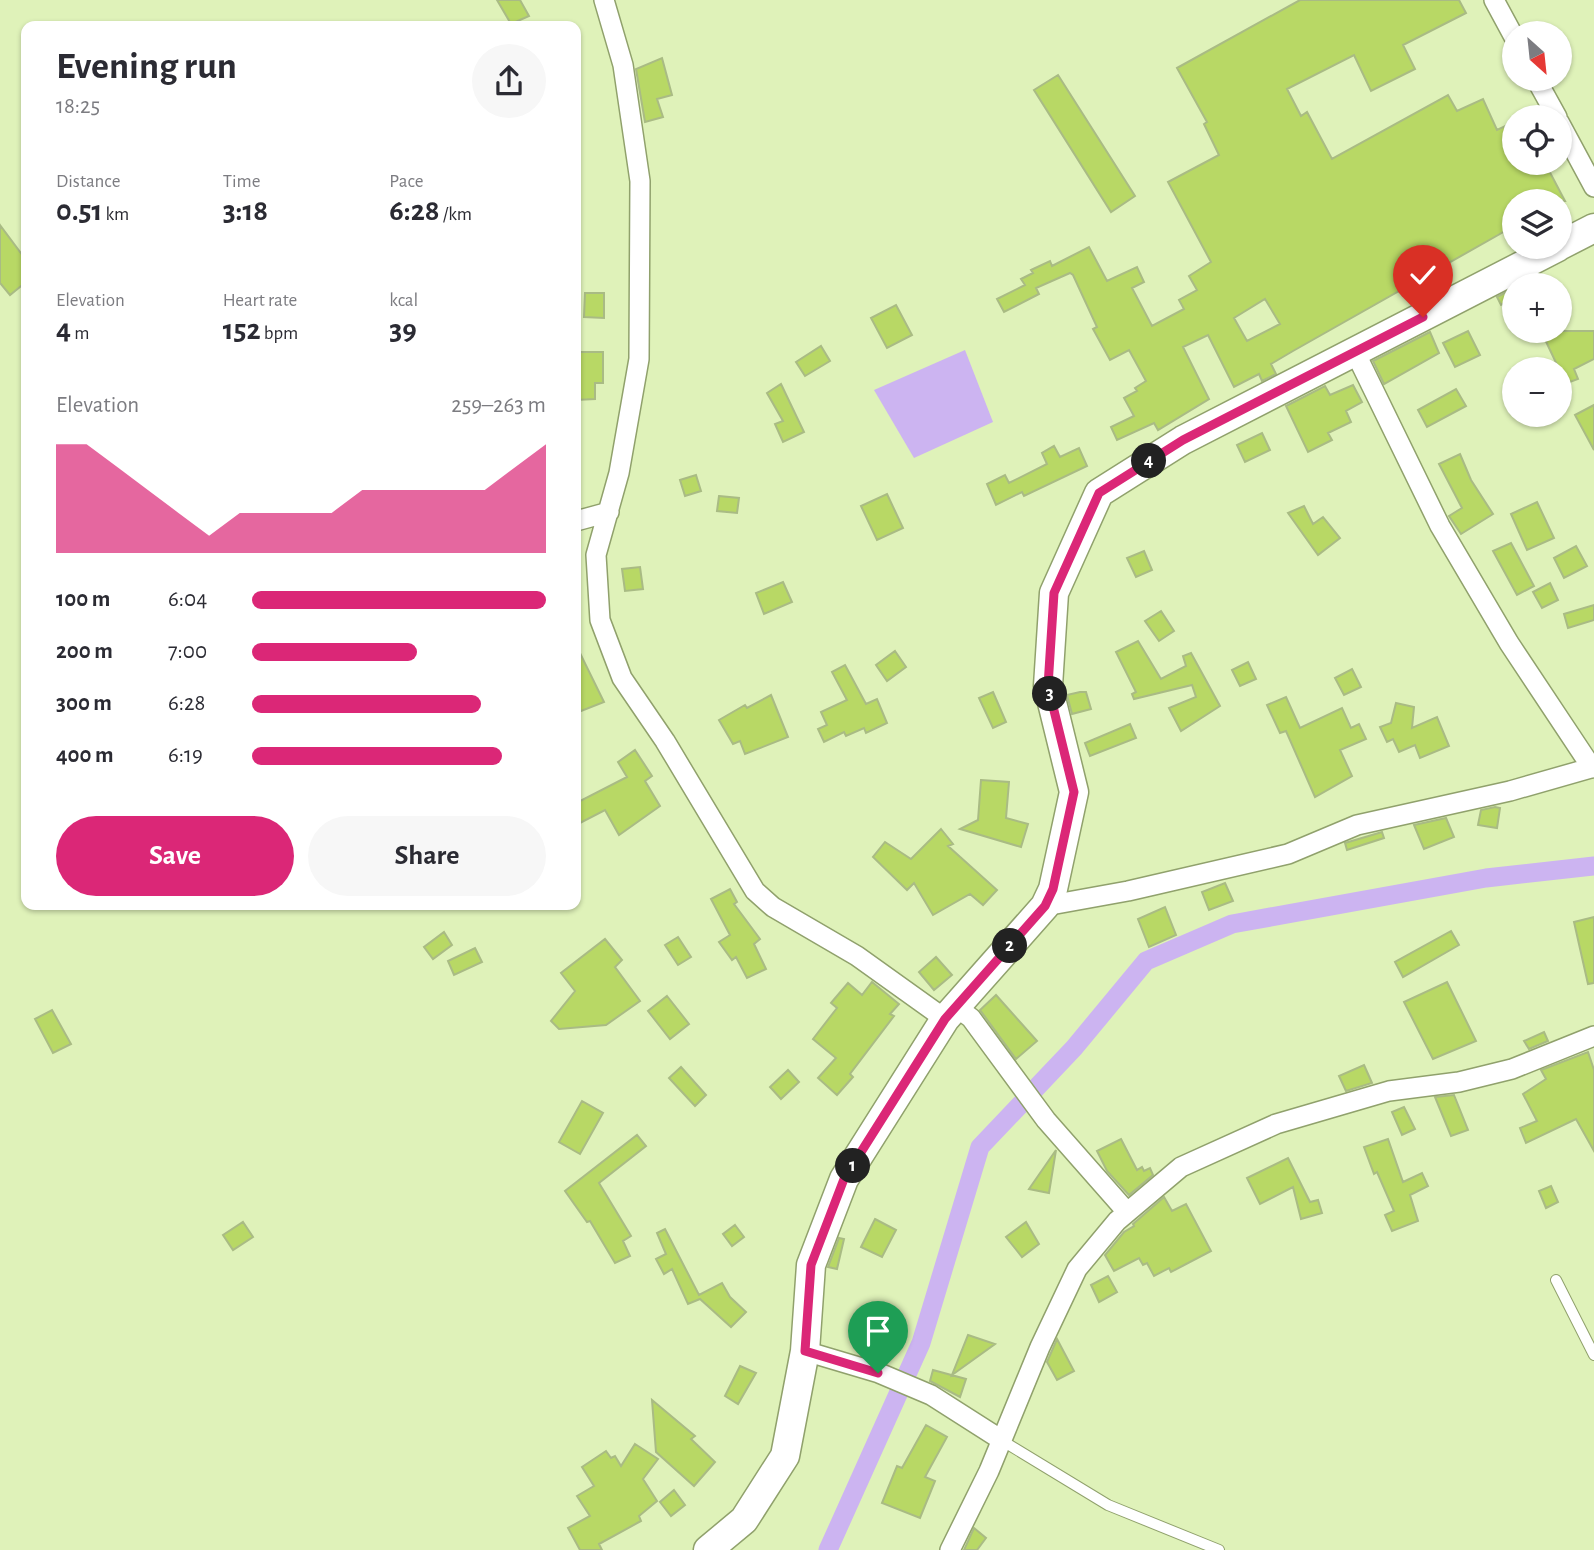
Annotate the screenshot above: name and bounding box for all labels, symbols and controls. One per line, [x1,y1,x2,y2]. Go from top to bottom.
north arrow [1502,21,1572,91]
map controls [1502,21,1572,427]
button: share [472,44,546,118]
text: Evening run [56,48,237,86]
text: 18:25 [56,95,100,118]
button: locate [1502,105,1572,175]
text: Distance [56,172,120,191]
text: Time [223,172,261,191]
text: Pace [389,172,424,191]
button: layers [1502,189,1572,259]
text: 0.51 [56,196,102,226]
text: 3:18 [223,196,268,226]
text: 6:28 [389,196,440,226]
text: km [102,205,129,224]
text: /km [440,205,472,224]
pin [1393,245,1453,317]
icon: check [1404,256,1442,294]
button: + [1502,273,1572,343]
text: Elevation [56,291,125,310]
text: Heart rate [223,291,297,310]
text: kcal [389,291,418,310]
text: 4 [56,315,71,345]
text: 152 [223,315,261,345]
text: 39 [389,315,417,345]
text: m [71,324,89,343]
text: bpm [261,324,298,343]
button: − [1502,357,1572,427]
text: Elevation [56,394,139,417]
text: 259–263 m [451,394,546,417]
pin: 4 [1132,444,1166,478]
text: 4 [1144,451,1153,470]
text: 100 m [56,588,110,611]
text: 6:04 [168,588,207,611]
text: 200 m [56,640,113,663]
text: 7:00 [168,640,207,663]
pin: 3 [1032,676,1068,712]
text: 3 [1045,684,1054,703]
text: 300 m [56,692,112,715]
text: 6:28 [168,692,205,715]
text: 400 m [56,744,114,767]
text: 6:19 [168,744,203,767]
button: Save [56,816,294,896]
button: Share [308,816,546,896]
pin: 2 [992,928,1028,964]
text: 2 [1005,936,1014,955]
pin: 1 [836,1148,870,1184]
text: 1 [849,1156,856,1175]
pin [848,1301,908,1373]
icon: arrive [859,1312,897,1350]

